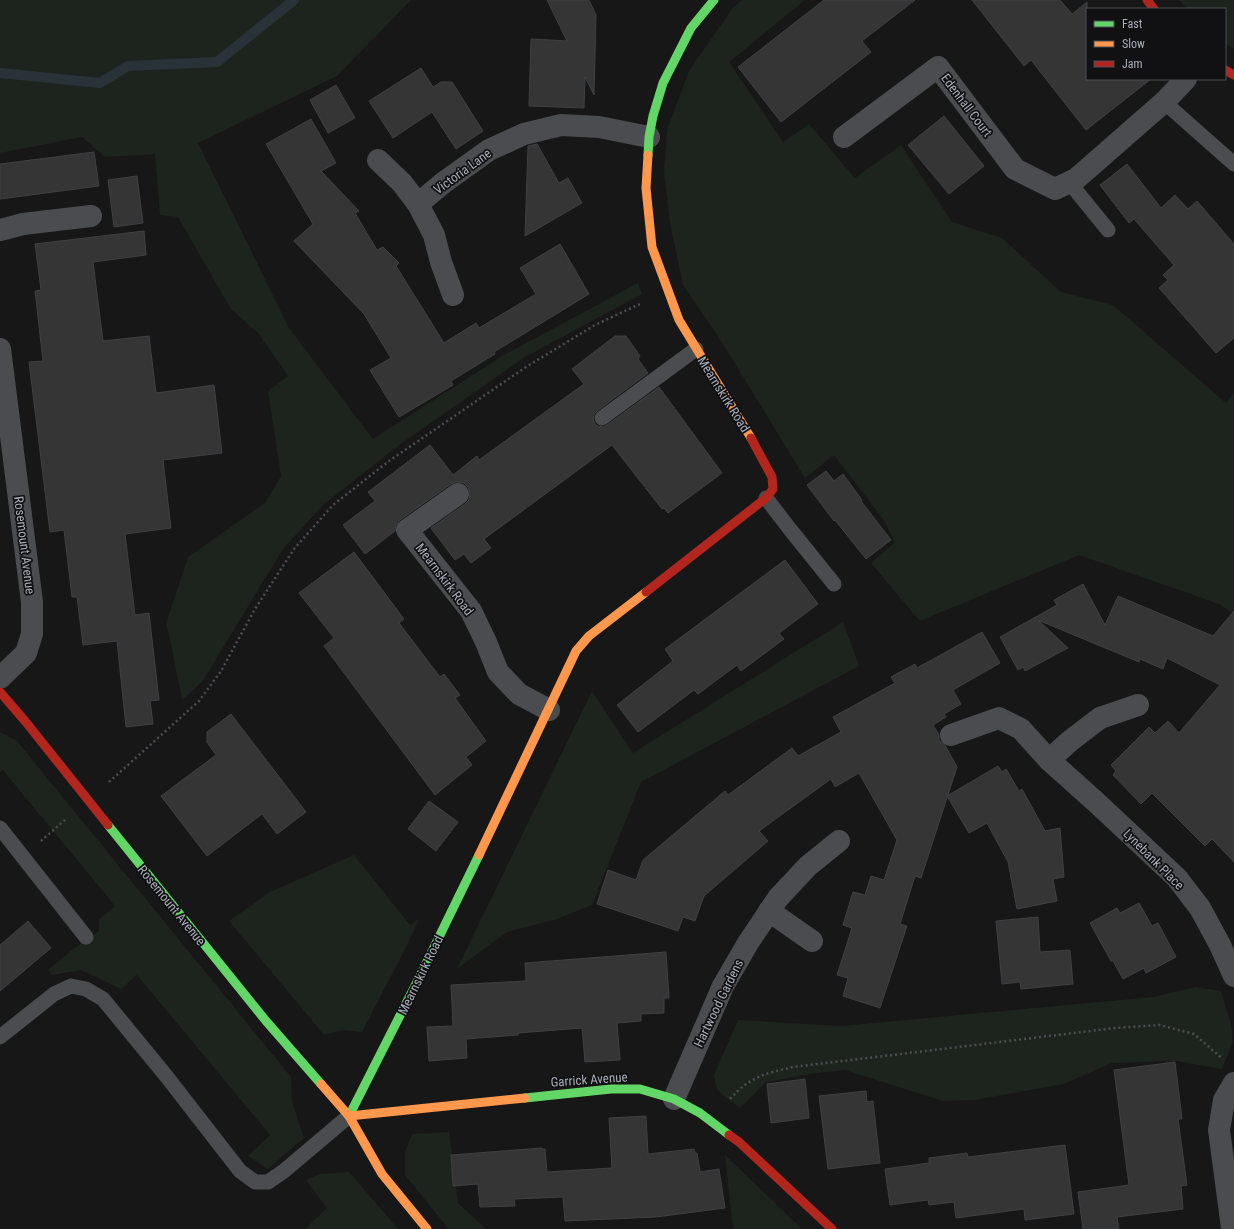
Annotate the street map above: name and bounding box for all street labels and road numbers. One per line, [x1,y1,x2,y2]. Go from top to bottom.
street label: Edenhall Court [938,71,995,140]
street label: Victoria Lane [431,146,494,197]
street label: Mearnskirk Road [694,354,753,435]
street label: Rosemount Avenue [11,495,38,595]
street label: Mearnskirk Road [413,540,476,618]
street label: Lynebank Place [1120,826,1187,893]
street label: Rosemount Avenue [135,862,208,948]
street label: Mearnskirk Road [395,933,446,1017]
street label: Hartwood Gardens [691,957,746,1050]
street label: Garrick Avenue [550,1069,628,1090]

